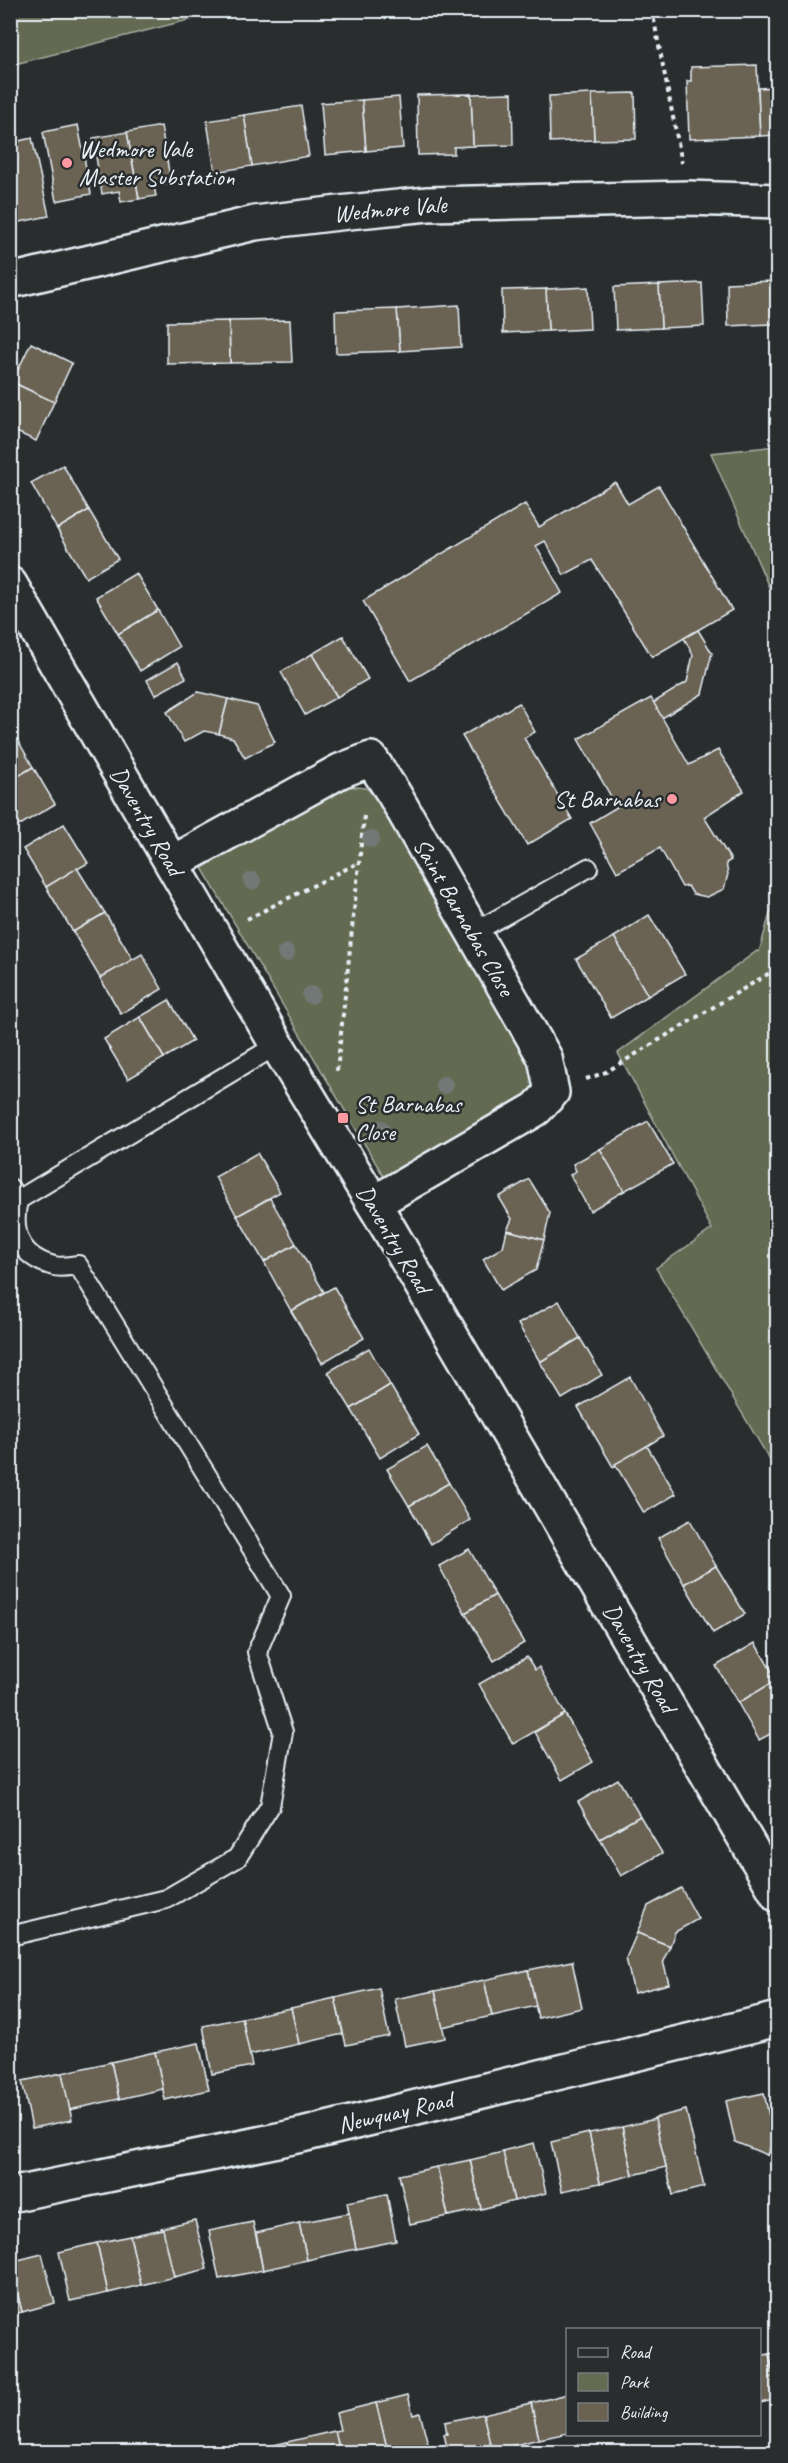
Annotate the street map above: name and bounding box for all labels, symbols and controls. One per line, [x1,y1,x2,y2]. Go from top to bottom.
place label: Wedmore Vale Master Substation [79,134,235,192]
marker: Wedmore Vale Master Substation [60,156,74,170]
street label: Wedmore Vale [332,189,450,229]
street label: Daventry Road [104,761,192,884]
place label: St Barnabas [554,784,662,814]
marker: St Barnabas [665,792,679,806]
street label: Saint Barnabas Close [407,833,522,1003]
place label: St Barnabas Close [355,1089,463,1147]
marker: St Barnabas Close [336,1111,350,1125]
street label: Daventry Road [350,1179,440,1302]
street label: Daventry Road [597,1598,685,1721]
street label: Newquay Road [335,2083,459,2140]
legend [566,2328,761,2436]
text: Road [620,2341,653,2363]
text: Park [620,2371,650,2393]
text: Building [620,2401,669,2423]

